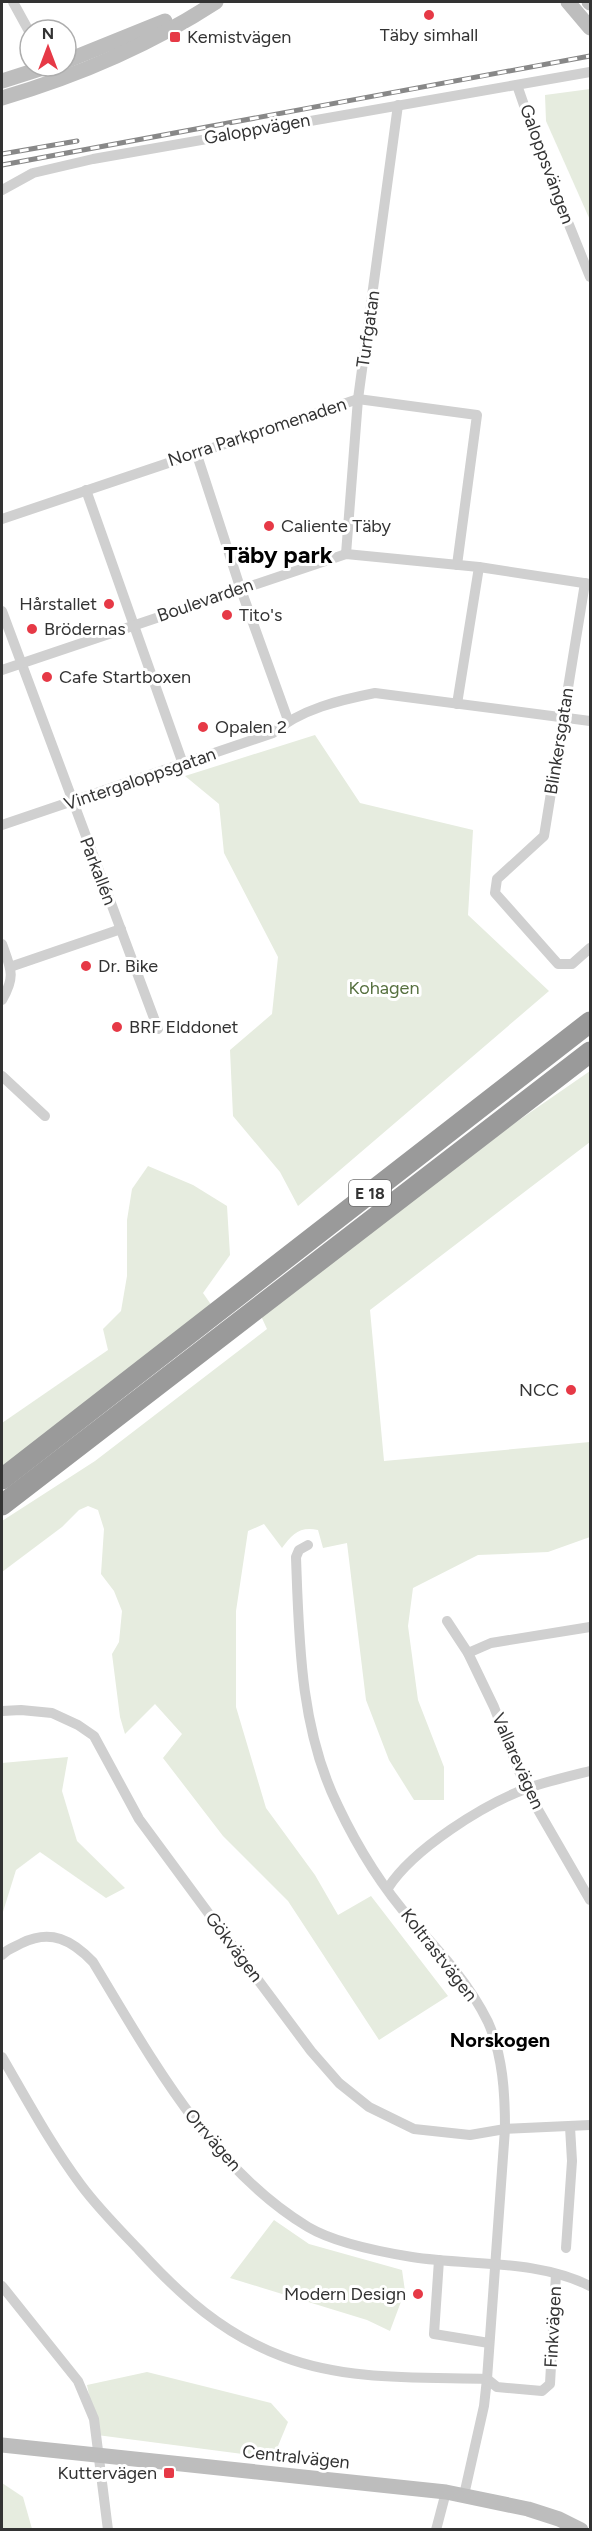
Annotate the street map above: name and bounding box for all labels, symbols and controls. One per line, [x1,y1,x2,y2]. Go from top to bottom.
marker: Täby simhall [422,8,436,22]
north arrow [18,18,78,78]
text: N [42,24,54,43]
place label: Täby simhall [380,24,478,46]
place label: Kemistvägen [187,26,291,48]
marker: Kemistvägen [168,30,182,44]
street label: Galoppsvängen [515,101,579,227]
street label: Galoppvägen [202,109,312,149]
street label: Turfgatan [352,289,384,369]
street label: Norra Parkpromenaden [165,393,349,471]
place label: Caliente Täby [281,515,392,537]
marker: Caliente Täby [262,519,276,533]
district label: Täby park [223,540,333,569]
street label: Boulevarden [154,573,256,627]
place label: Hårstallet [19,593,97,615]
marker: Hårstallet [102,597,116,611]
place label: Tito's [239,604,282,626]
marker: Tito's [220,608,234,622]
place label: Brödernas [44,618,126,640]
marker: Brödernas [25,622,39,636]
place label: Cafe Startboxen [59,666,191,688]
marker: Cafe Startboxen [40,670,54,684]
street label: Blinkersgatan [540,686,578,796]
place label: Opalen 2 [215,716,287,738]
marker: Opalen 2 [196,720,210,734]
street label: Vintergaloppsgatan [61,743,219,815]
street label: Parkallén [75,834,121,908]
place label: Dr. Bike [98,955,158,977]
marker: Dr. Bike [79,959,93,973]
park label: Kohagen [349,977,419,999]
place label: BRF Elddonet [129,1016,239,1038]
marker: BRF Elddonet [110,1020,124,1034]
road number: E 18 [349,1180,391,1206]
place label: NCC [519,1379,559,1401]
marker: NCC [564,1383,578,1397]
street label: Vallarevägen [487,1710,549,1812]
street label: Koltrastvägen [396,1904,482,2006]
street label: Gökvägen [201,1908,267,1986]
district label: Norskogen [450,2028,550,2052]
street label: Orrvägen [180,2104,246,2176]
place label: Modern Design [284,2283,406,2305]
street label: Finkvägen [540,2286,566,2368]
marker: Modern Design [411,2287,425,2301]
street label: Centralvägen [241,2440,351,2474]
place label: Kuttervägen [58,2462,157,2484]
marker: Kuttervägen [162,2466,176,2480]

